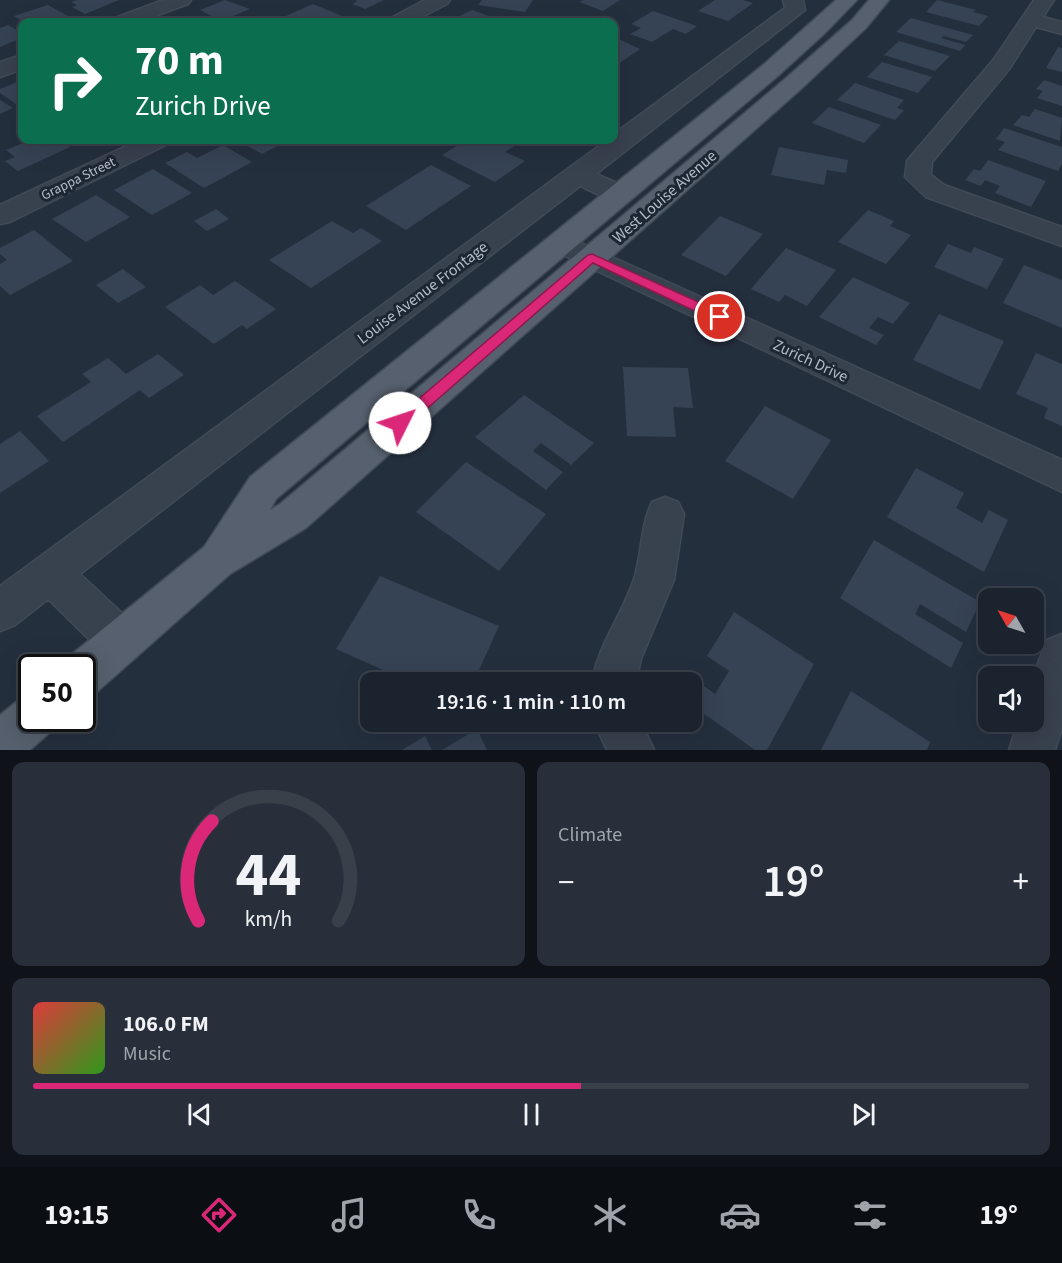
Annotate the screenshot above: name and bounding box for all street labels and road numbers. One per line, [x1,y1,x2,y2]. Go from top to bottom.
street label: West Louise Avenue [608,145,722,248]
street label: Grappa Street [38,152,119,206]
street label: Louise Avenue Frontage [353,236,493,349]
street label: Zurich Drive [770,334,852,388]

